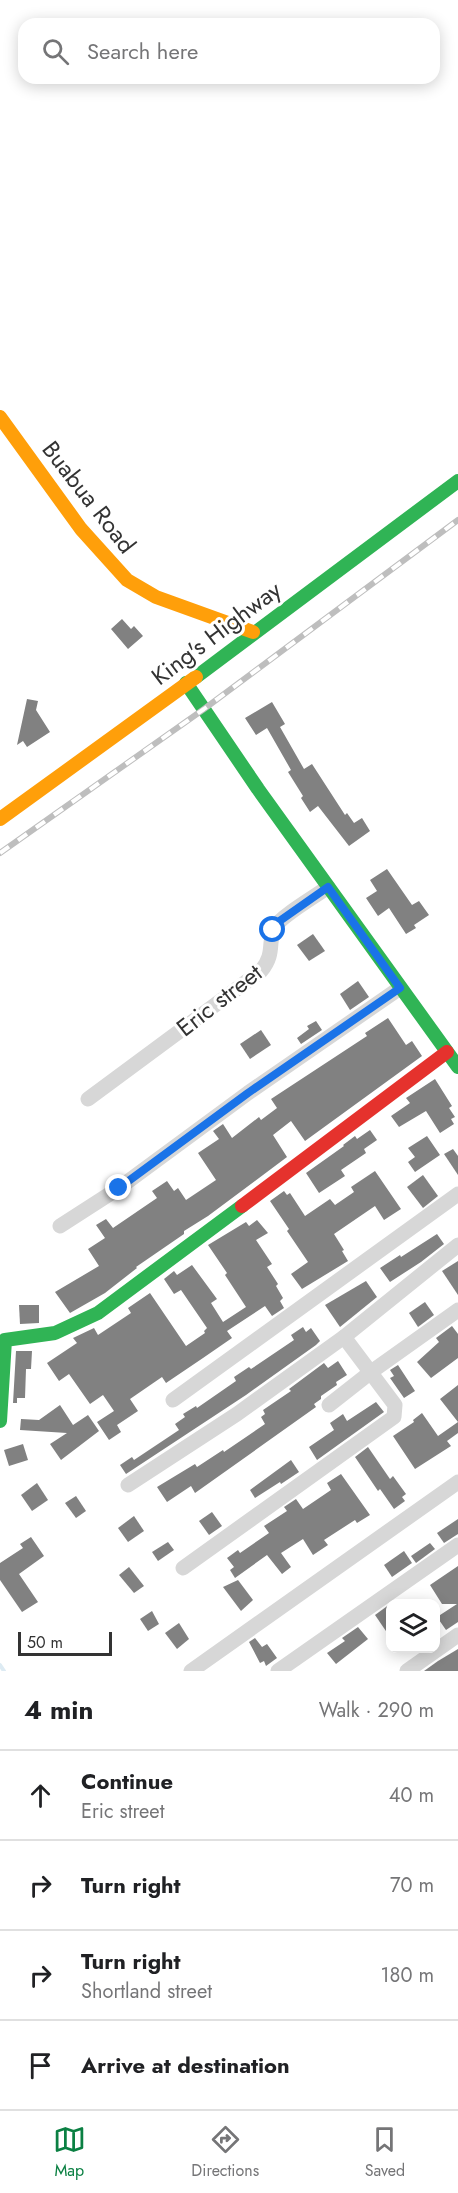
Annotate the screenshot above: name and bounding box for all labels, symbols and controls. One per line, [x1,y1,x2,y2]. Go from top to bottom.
search box [18,18,440,84]
icon: search [39,35,72,68]
text: Search here [87,35,198,67]
street label: Buabua Road [34,433,144,561]
street label: King's Highway [144,572,289,693]
route start [259,916,285,942]
street label: Eric street [169,955,269,1045]
route end [105,1174,131,1200]
map controls [386,1599,440,1653]
button: layers [386,1599,440,1653]
scale bar [18,1629,112,1656]
text: 50 m [27,1631,63,1654]
text: 4 min [24,1691,93,1729]
text: Walk · 290 m [319,1696,434,1725]
text: Continue [81,1765,173,1797]
icon: ahead [24,1779,57,1812]
text: 40 m [389,1781,434,1810]
text: Eric street [81,1797,164,1826]
icon: right [24,1869,57,1902]
text: Turn right [81,1869,181,1901]
text: 70 m [390,1871,434,1900]
text: Turn right [81,1945,181,1977]
icon: right [24,1959,57,1992]
text: 180 m [380,1961,434,1990]
text: Shortland street [81,1977,212,2006]
icon: arrive [24,2049,57,2082]
text: Arrive at destination [81,2049,290,2081]
tab: Map [53,2123,86,2182]
tab: Directions [191,2123,259,2182]
tab: Saved [365,2123,405,2182]

